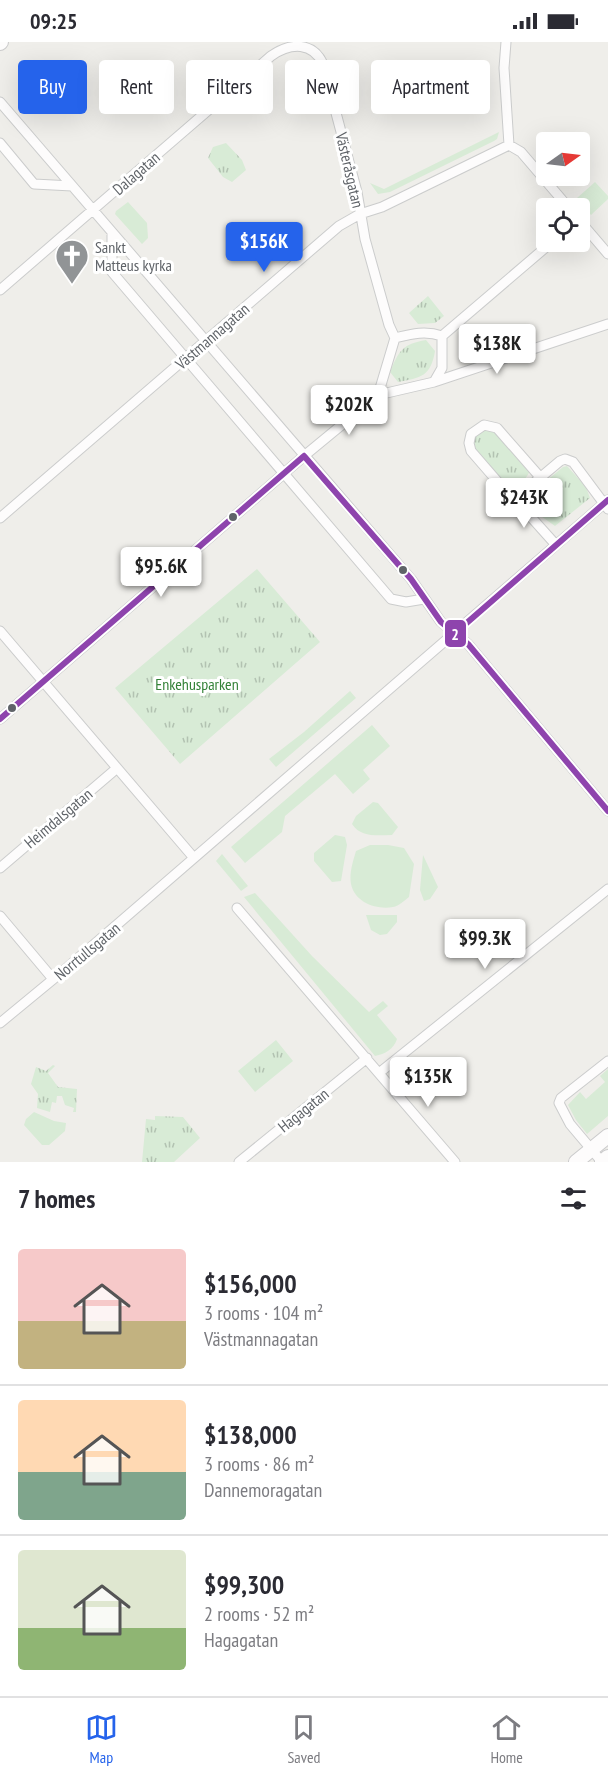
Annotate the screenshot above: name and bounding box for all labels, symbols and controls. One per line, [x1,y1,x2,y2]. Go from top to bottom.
text: 09:25 [30,7,78,35]
chip: Buy [18,60,87,114]
chip: Rent [99,60,174,114]
chip: Filters [186,60,273,114]
chip: New [285,60,359,114]
chip: Apartment [371,60,490,114]
street label: Västeråsgatan [331,129,368,210]
north arrow [536,132,590,186]
map controls [536,132,590,252]
street label: Dalagatan [108,147,164,199]
button: locate [536,198,590,252]
pin: $156K [222,222,306,273]
text: $156K [240,228,288,254]
place label: Sankt Matteus kyrka [95,237,172,275]
church icon: Sankt Matteus kyrka [54,238,90,285]
street label: Västmannagatan [170,298,253,374]
pin: $138K [455,324,539,375]
text: $138K [473,330,521,356]
pin: $202K [307,385,391,436]
text: $202K [325,391,373,417]
pin: $243K [482,478,566,529]
text: $243K [500,484,548,510]
unlabelled marker [227,511,239,523]
pin: $95.6K [112,547,210,598]
text: $95.6K [135,553,187,579]
unlabelled marker [397,564,409,576]
line badge: 2 [444,619,467,648]
text: 2 [451,624,459,644]
park label: Enkehusparken [155,674,239,694]
unlabelled marker [6,702,18,714]
street label: Heimdalsgatan [20,784,96,852]
street label: Norrtullsgatan [50,918,124,984]
pin: $99.3K [436,919,534,970]
text: $99.3K [459,925,511,951]
pin: $135K [386,1057,470,1108]
text: $135K [404,1063,452,1089]
street label: Hagagatan [274,1084,332,1136]
text: 7 homes [18,1182,95,1215]
icon: filters [557,1182,590,1215]
text: $156,000 [204,1267,297,1300]
icon: home [66,1273,138,1345]
text: 3 rooms · 104 m² [204,1300,323,1326]
text: Västmannagatan [204,1326,318,1352]
text: $138,000 [204,1418,297,1451]
icon: home [66,1424,138,1496]
text: 3 rooms · 86 m² [204,1451,314,1477]
text: Dannemoragatan [204,1477,322,1503]
text: $99,300 [204,1568,284,1601]
icon: home [66,1574,138,1646]
text: 2 rooms · 52 m² [204,1601,314,1627]
text: Hagagatan [204,1627,278,1653]
tab: Map [85,1711,118,1767]
tab: Saved [287,1711,320,1767]
tab: Home [490,1711,523,1767]

